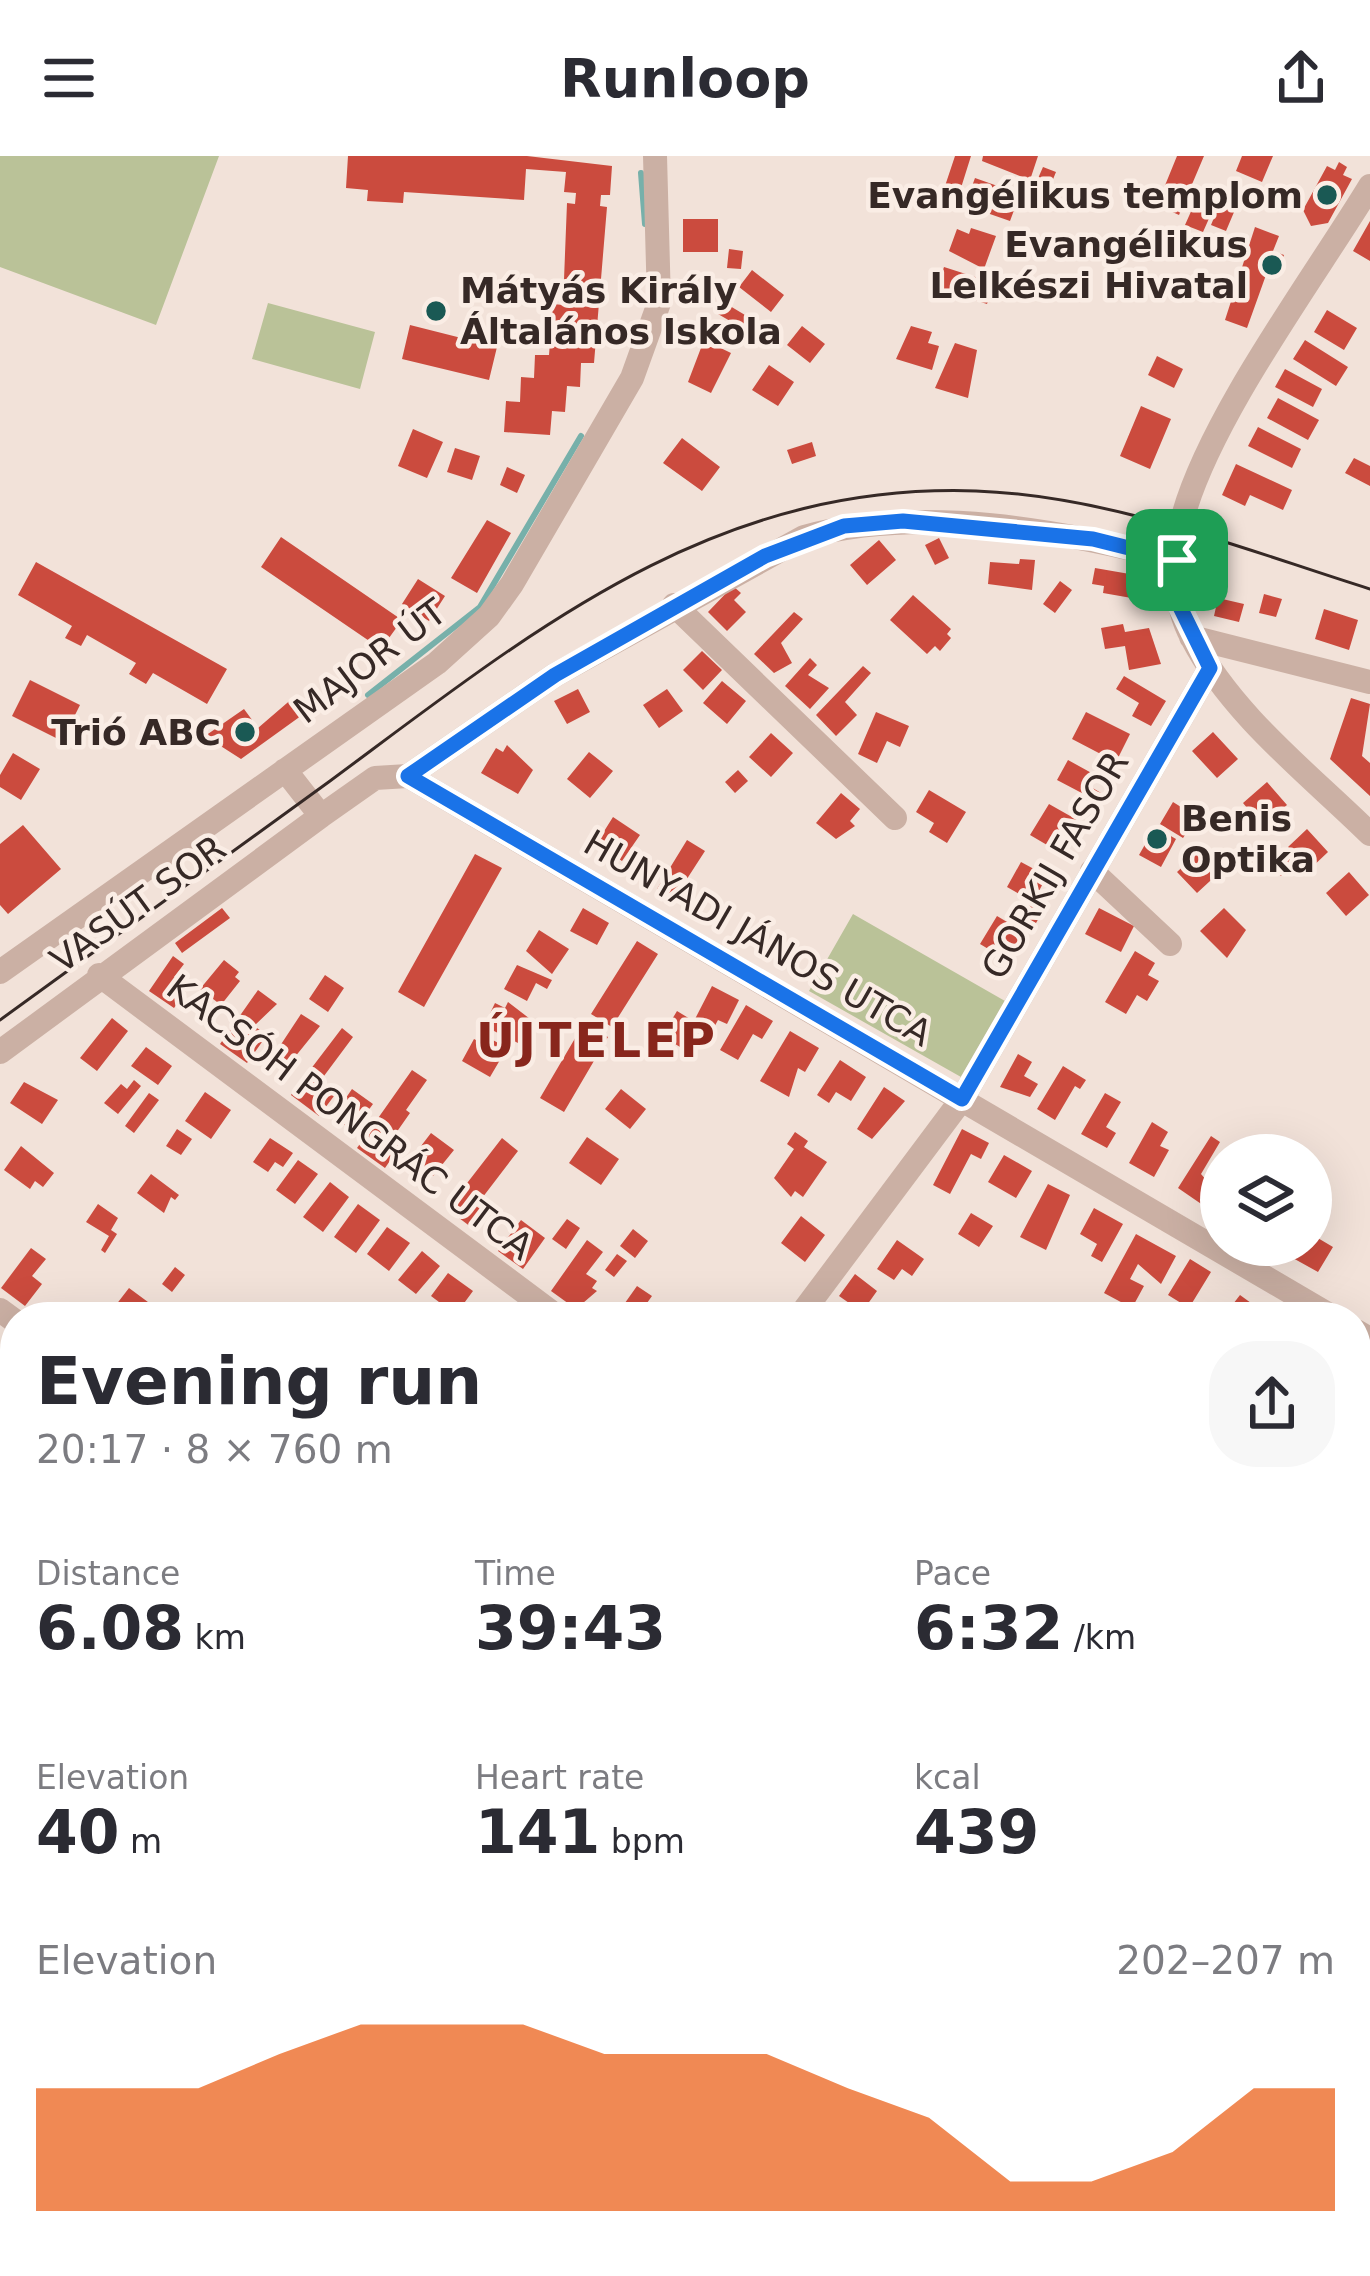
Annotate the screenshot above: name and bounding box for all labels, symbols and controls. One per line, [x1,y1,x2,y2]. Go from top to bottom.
icon: menu [36,45,102,111]
icon: share [1268,45,1334,111]
text: Runloop [560,47,810,110]
place label: Evangélikus templom [867,175,1303,216]
marker: Evangélikus templom [1314,182,1340,208]
place label: Evangélikus Lelkészi Hivatal [930,224,1248,306]
marker: Evangélikus Lelkészi Hivatal [1259,252,1285,278]
place label: Mátyás Király Általános Iskola [460,270,782,352]
marker: Mátyás Király Általános Iskola [423,298,449,324]
pin [1126,509,1228,611]
icon: arrive [1144,527,1210,593]
street label: MAJOR ÚT [286,590,455,731]
place label: Trió ABC [51,712,221,753]
marker: Trió ABC [232,719,258,745]
street label: GORKIJ FASOR [973,744,1137,986]
place label: Benis Optika [1181,798,1315,880]
street label: HUNYADI JÁNOS UTCA [577,822,939,1054]
marker: Benis Optika [1144,826,1170,852]
street label: VASÚT SOR [43,827,233,981]
street label: KACSÓH PONGRÁC UTCA [159,966,541,1268]
district label: ÚJTELEP [476,1012,718,1068]
map controls [1200,1134,1332,1266]
button: layers [1200,1134,1332,1266]
button: share [1209,1341,1335,1467]
text: Evening run [36,1343,482,1420]
text: 20:17 · 8 × 760 m [36,1427,393,1472]
text: Distance [36,1554,180,1593]
text: Time [475,1554,556,1593]
text: Pace [914,1554,991,1593]
text: 6.08 [36,1593,184,1663]
text: 39:43 [475,1593,666,1663]
text: 6:32 [914,1593,1063,1663]
text: km [184,1618,246,1657]
text: /km [1063,1618,1136,1657]
text: Elevation [36,1758,189,1797]
text: Heart rate [475,1758,644,1797]
text: kcal [914,1758,981,1797]
text: 40 [36,1797,120,1867]
text: 141 [475,1797,600,1867]
text: 439 [914,1797,1039,1867]
text: m [120,1822,162,1861]
text: bpm [600,1822,685,1861]
text: Elevation [36,1938,217,1983]
text: 202–207 m [1116,1938,1335,1983]

